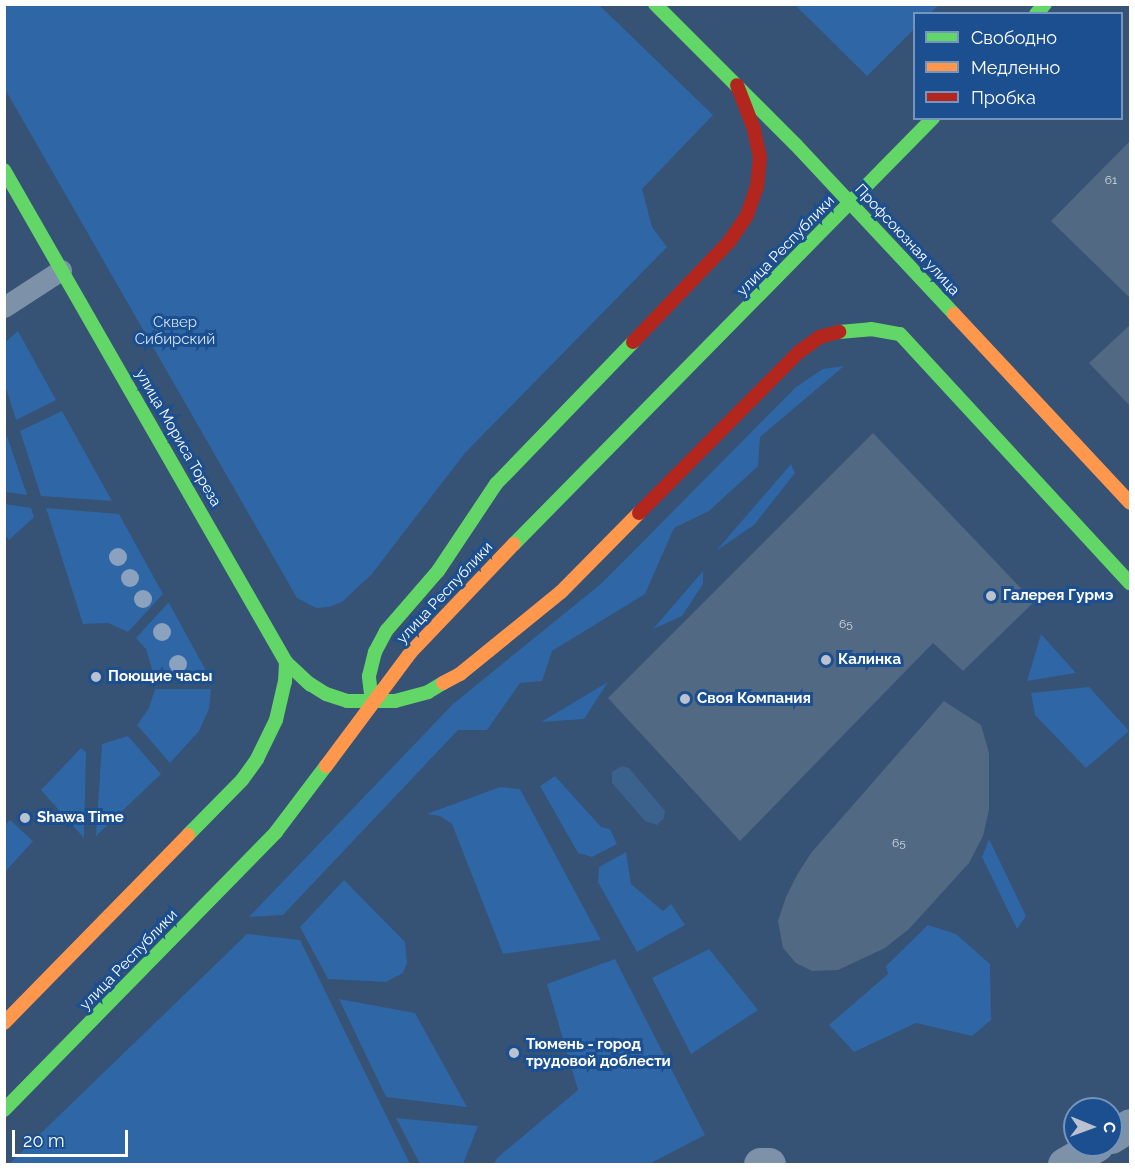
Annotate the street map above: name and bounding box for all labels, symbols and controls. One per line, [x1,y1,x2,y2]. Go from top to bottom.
legend [913,12,1123,120]
text: Свободно [971,27,1057,48]
text: Медленно [971,57,1060,78]
text: Пробка [971,87,1036,108]
house number: 61 [1105,174,1117,188]
street label: Профсоюзная улица [851,180,963,300]
street label: улица Республики [733,192,839,300]
park label: Сквер Сибирский [135,313,215,348]
street label: улица Мориса Тореза [131,366,225,510]
street label: улица Республики [393,538,497,648]
place label: Галерея Гурмэ [1003,587,1113,605]
marker: Галерея Гурмэ [984,589,998,603]
house number: 65 [839,618,853,632]
place label: Калинка [838,651,901,669]
marker: Калинка [819,653,833,667]
place label: Поющие часы [108,668,212,686]
marker: Поющие часы [89,670,103,684]
place label: Своя Компания [697,690,811,708]
marker: Своя Компания [678,692,692,706]
place label: Shawa Time [37,809,124,827]
marker: Shawa Time [18,811,32,825]
house number: 65 [892,837,906,851]
street label: улица Республики [76,906,182,1014]
place label: Тюмень - город трудовой доблести [526,1035,671,1070]
marker: Тюмень - город трудовой доблести [507,1046,521,1060]
north arrow [1063,1097,1123,1157]
scale bar [15,1118,130,1156]
text: С [1100,1122,1119,1133]
text: 20 m [23,1130,65,1151]

